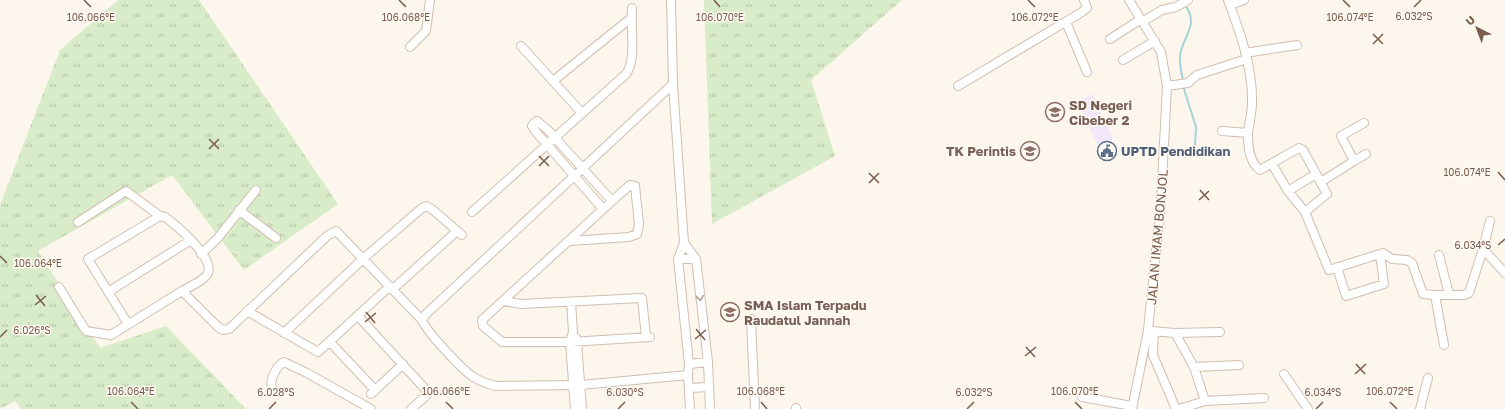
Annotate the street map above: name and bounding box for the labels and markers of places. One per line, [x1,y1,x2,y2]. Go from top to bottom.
place label: SD Negeri Cibeber 2 [1069,97,1132,128]
school or university icon: SD Negeri Cibeber 2 [1044,101,1066,123]
school or university icon: TK Perintis [1019,140,1041,162]
public building icon: UPTD Pendidikan [1096,140,1118,162]
place label: TK Perintis [946,143,1016,159]
place label: UPTD Pendidikan [1121,143,1230,159]
place label: SMA Islam Terpadu Raudatul Jannah [744,297,867,328]
school or university icon: SMA Islam Terpadu Raudatul Jannah [719,301,741,323]

